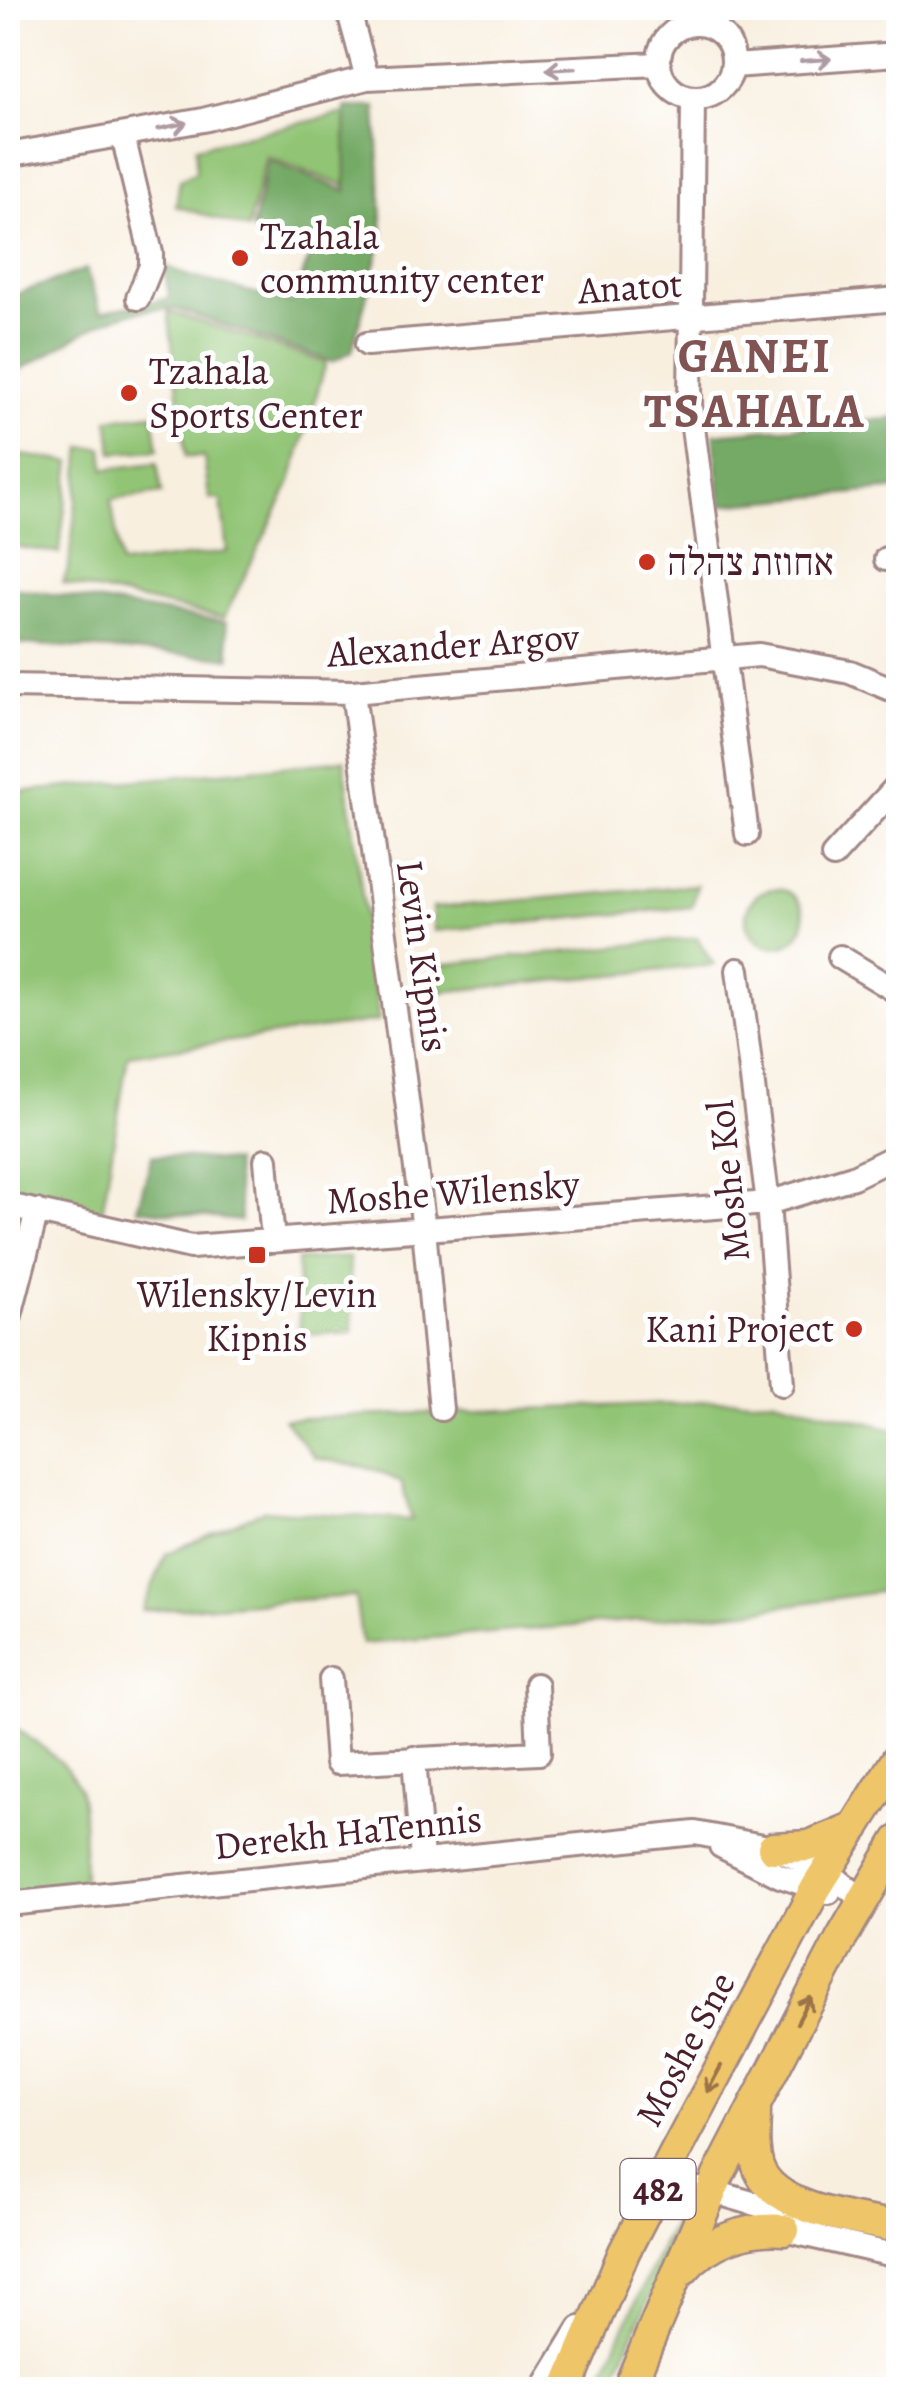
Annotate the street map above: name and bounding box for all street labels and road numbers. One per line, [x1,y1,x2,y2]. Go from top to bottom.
street label: Anatot [575,257,684,317]
street label: Alexander Argov [324,610,582,680]
street label: Levin Kipnis [384,856,462,1056]
street label: Moshe Kol [694,1098,762,1264]
street label: Moshe Wilensky [325,1157,582,1227]
street label: Derekh HaTennis [212,1792,484,1872]
street label: Moshe Sne [623,1963,747,2135]
road number: 482 [620,2159,696,2219]

